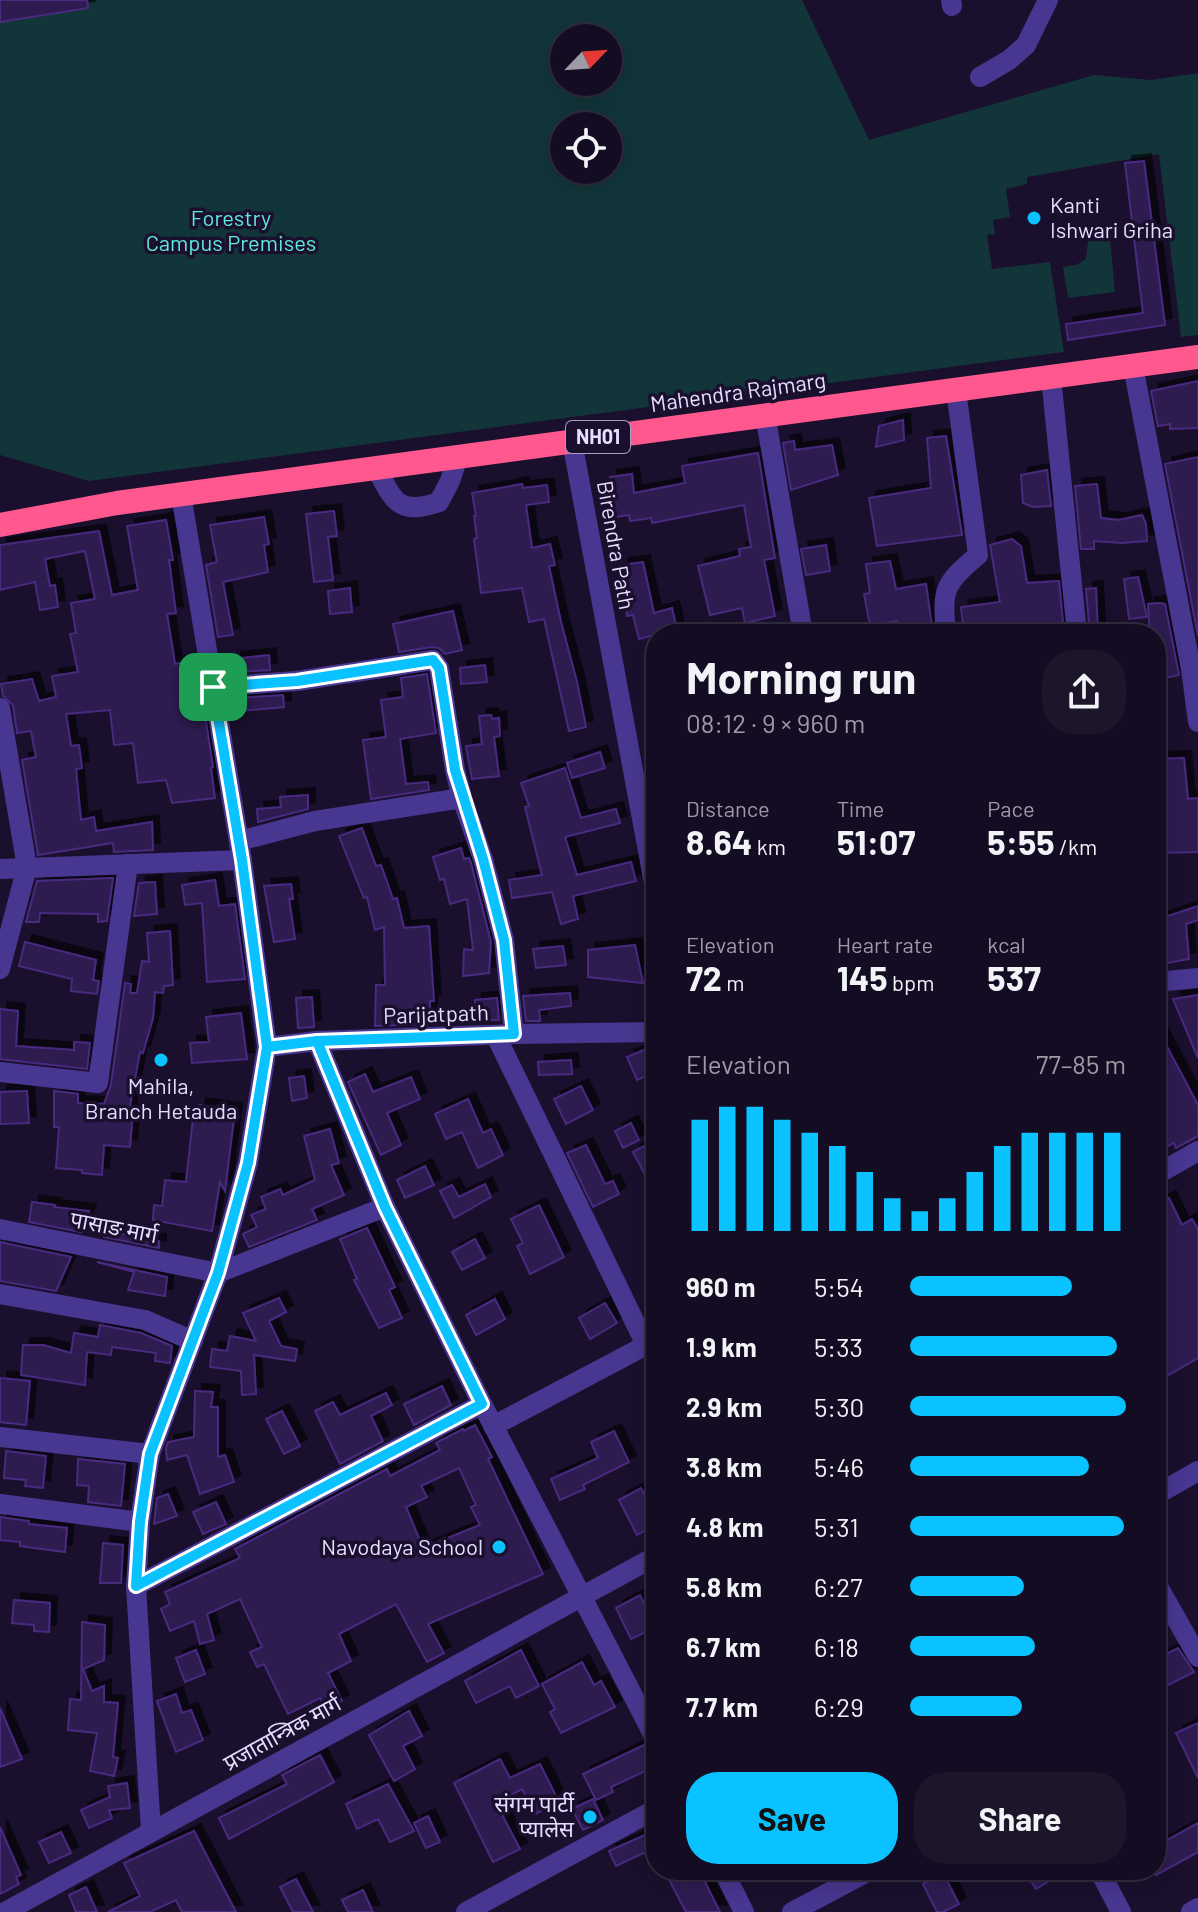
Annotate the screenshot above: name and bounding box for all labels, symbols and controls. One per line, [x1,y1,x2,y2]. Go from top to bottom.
north arrow [550,24,622,96]
map controls [550,24,622,184]
button: locate [550,112,622,184]
place label: Kanti Ishwari Griha [1050,191,1173,242]
park label: Forestry Campus Premises [146,204,316,255]
marker: Kanti Ishwari Griha [1025,209,1043,227]
street label: Mahendra Rajmarg [649,366,827,416]
road number: NH01 [566,421,630,453]
street label: Birendra Path [593,478,641,611]
text: Morning run [686,650,916,703]
button: share [1042,650,1126,734]
pin [179,653,247,721]
icon: arrive [191,665,235,709]
text: 08:12 · 9 × 960 m [686,707,865,738]
text: Distance [686,795,770,821]
text: Time [837,795,884,821]
text: Pace [987,795,1035,821]
text: 8.64 [686,821,752,862]
text: 51:07 [837,821,915,862]
text: 5:55 [987,821,1055,862]
text: km [752,833,786,859]
text: /km [1055,833,1097,859]
text: Elevation [686,931,775,957]
text: Heart rate [837,931,933,957]
text: kcal [987,931,1026,957]
text: 72 [686,957,722,998]
text: 145 [837,957,888,998]
text: 537 [987,957,1041,998]
text: m [722,969,745,995]
text: bpm [888,969,934,995]
street label: Parijatpath [383,998,489,1028]
text: Elevation [686,1048,791,1079]
text: 77–85 m [1036,1048,1126,1079]
marker: Mahila, Branch Hetauda [152,1051,170,1069]
place label: Mahila, Branch Hetauda [85,1072,237,1123]
street label: पासाङ मार्ग [68,1205,161,1247]
text: 960 m [686,1271,756,1302]
text: 5:54 [814,1271,864,1302]
text: 1.9 km [686,1331,757,1362]
text: 5:33 [814,1331,863,1362]
text: 2.9 km [686,1391,762,1422]
text: 5:30 [814,1391,864,1422]
text: 3.8 km [686,1451,762,1482]
text: 5:46 [814,1451,864,1482]
text: 4.8 km [686,1511,764,1542]
text: 5:31 [814,1511,859,1542]
place label: Navodaya School [321,1533,483,1559]
marker: Navodaya School [490,1538,508,1556]
text: 5.8 km [686,1571,762,1602]
text: 6:27 [814,1571,862,1602]
text: 6.7 km [686,1631,761,1662]
text: 6:18 [814,1631,859,1662]
street label: प्रजातान्त्रिक मार्ग [218,1689,346,1775]
text: 7.7 km [686,1691,758,1722]
text: 6:29 [814,1691,864,1722]
button: Save [686,1772,898,1864]
button: Share [914,1772,1126,1864]
place label: संगम पार्टी प्यालेस [494,1790,575,1841]
marker: संगम पार्टी प्यालेस [581,1808,599,1826]

